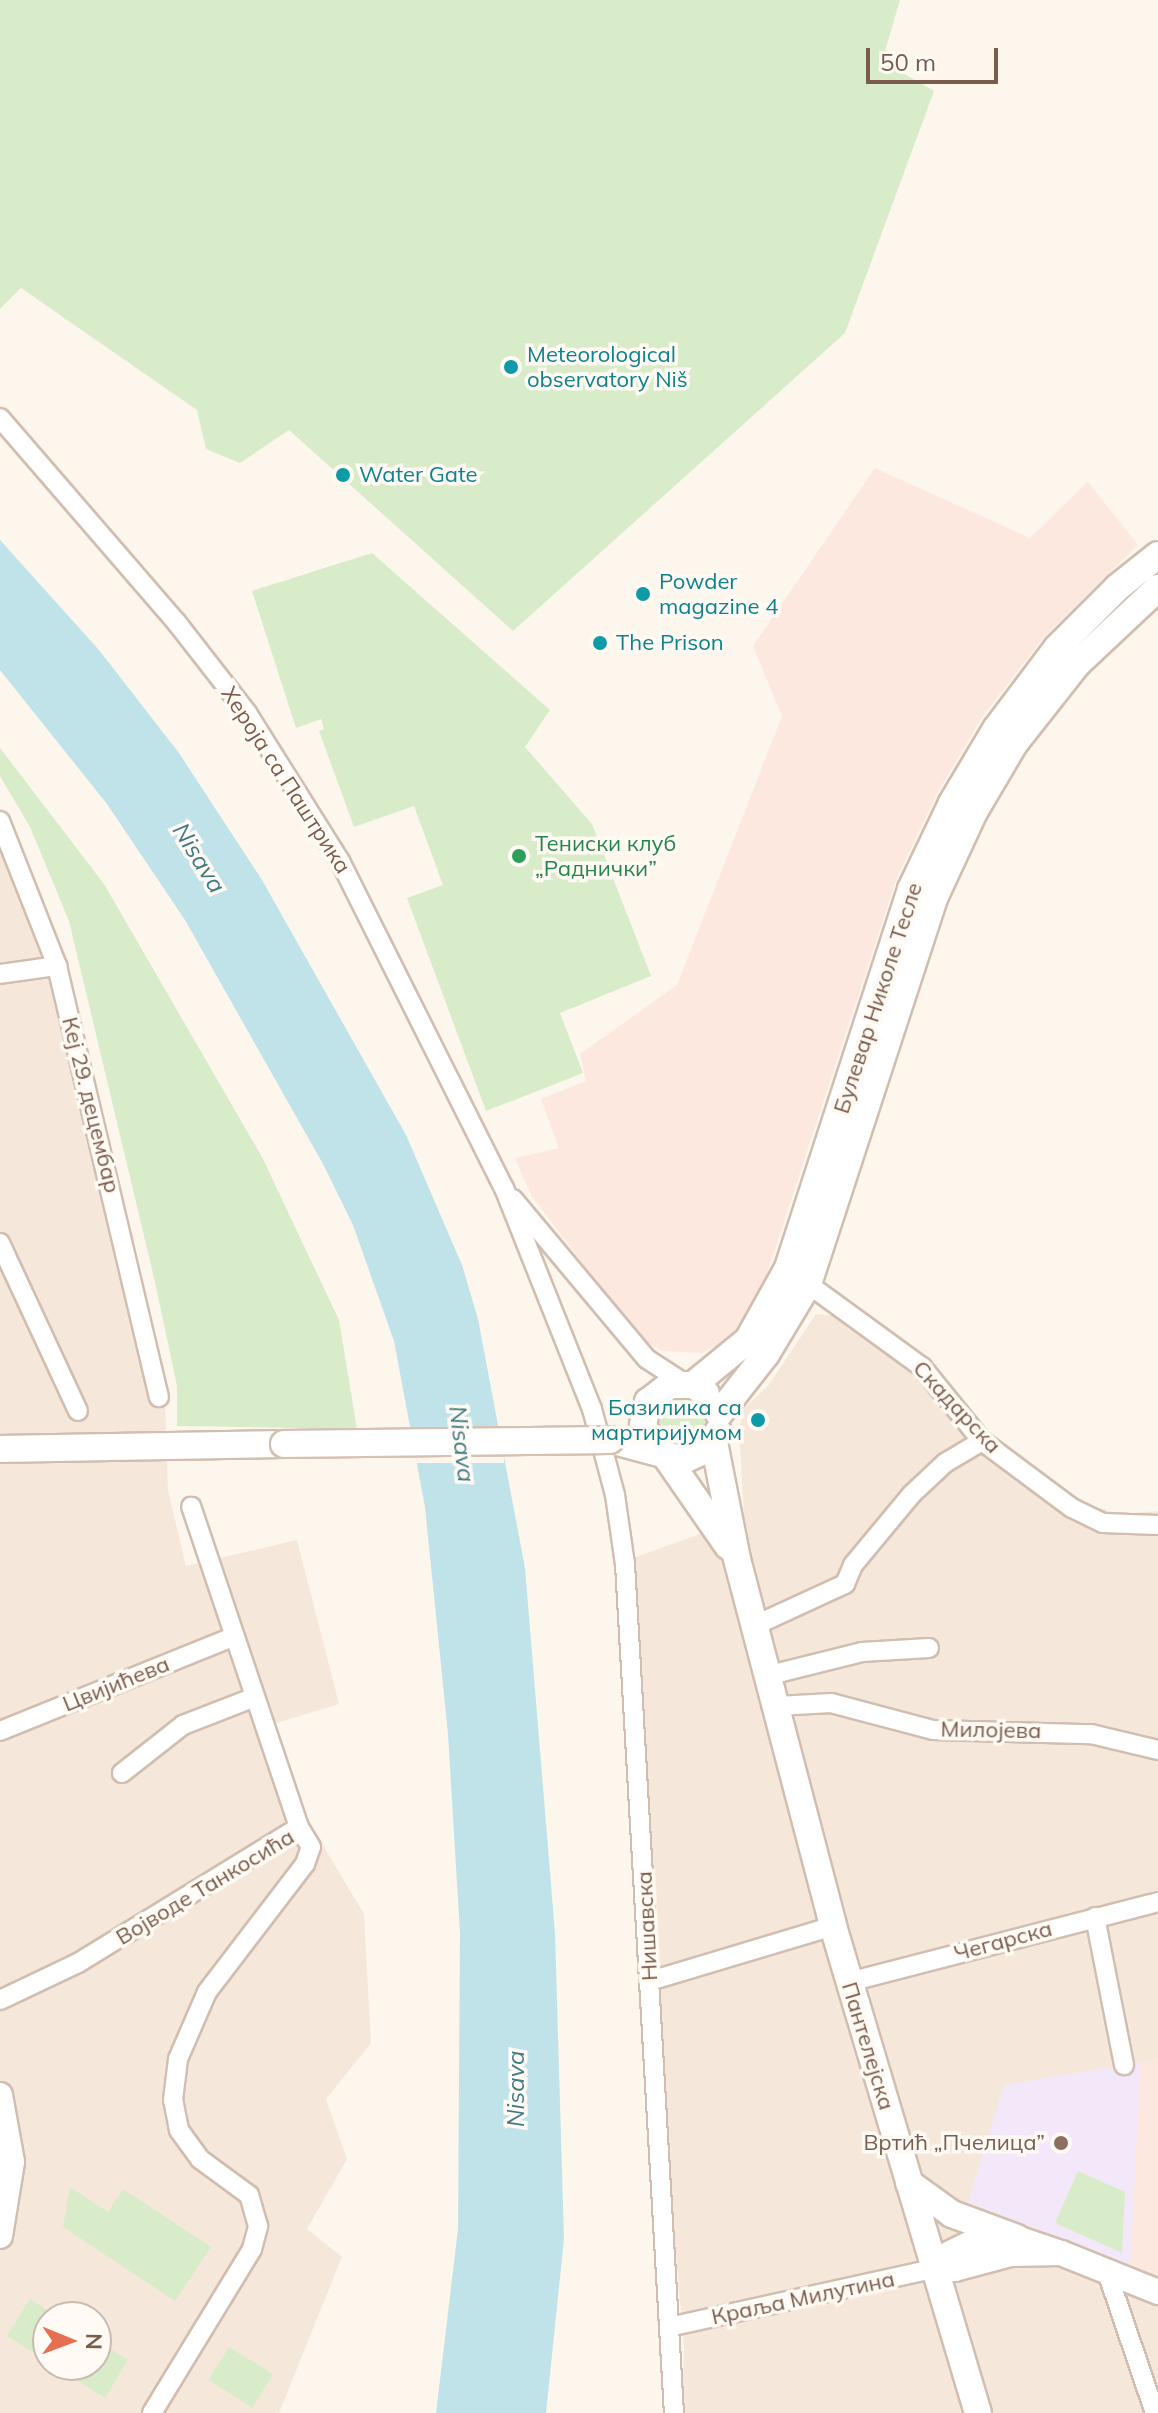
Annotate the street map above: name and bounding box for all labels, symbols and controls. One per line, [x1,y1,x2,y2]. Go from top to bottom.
scale bar [870,32,1002,82]
text: 50 m [880,47,936,77]
place label: Meteorological observatory Niš [527,341,688,392]
marker: Meteorological observatory Niš [502,358,520,376]
place label: Water Gate [359,462,478,488]
marker: Water Gate [334,466,352,484]
place label: Powder magazine 4 [659,568,778,620]
marker: Powder magazine 4 [634,585,652,603]
place label: The Prison [616,630,724,656]
marker: The Prison [591,634,609,652]
street label: Хероја са Паштрика [216,682,356,878]
water label: Nisava [166,818,232,898]
place label: Тениски клуб „Раднички” [535,830,676,882]
marker: Тениски клуб „Раднички” [510,847,528,865]
street label: Булевар Николе Тесле [828,879,928,1117]
street label: Кеј 29. децембар [56,1014,126,1196]
street label: Скадарска [907,1355,1007,1459]
place label: Базилика са мартиријумом [591,1394,742,1446]
water label: Nisava [443,1404,481,1484]
marker: Базилика са мартиријумом [749,1411,767,1429]
street label: Цвијићева [59,1651,173,1717]
street label: Милојева [940,1716,1042,1744]
street label: Војводе Танкосића [111,1823,299,1951]
street label: Нишавска [631,1870,663,1982]
street label: Чегарска [951,1915,1055,1967]
street label: Пантелејска [836,1979,900,2113]
water label: Nisava [502,2051,530,2127]
place label: Вртић „Пчелица” [863,2130,1045,2156]
marker: Вртић „Пчелица” [1052,2134,1070,2152]
street label: Краља Милутина [709,2266,897,2330]
north arrow [32,2301,112,2381]
text: N [80,2333,108,2350]

